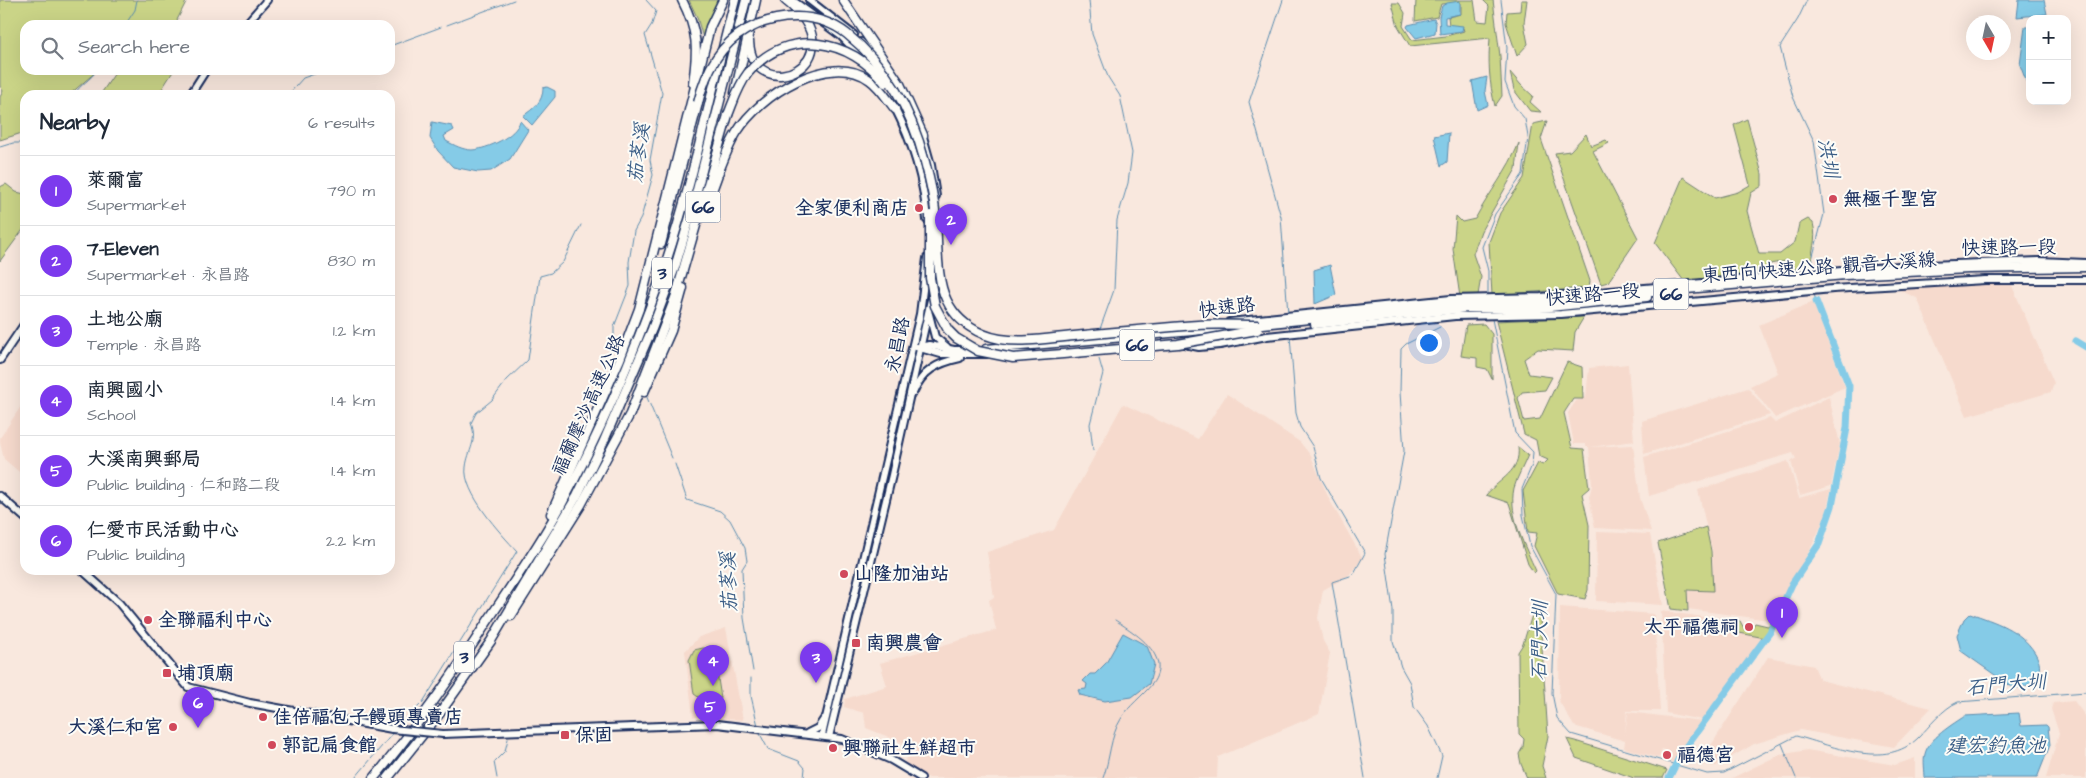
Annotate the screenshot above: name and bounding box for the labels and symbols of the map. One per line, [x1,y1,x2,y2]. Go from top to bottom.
north arrow [1966,15,2011,60]
water label: 茄苳溪 [621,120,657,185]
water label: 洪圳 [1810,136,1846,182]
place label: 無極千聖宮 [1843,186,1938,213]
road number: 66 [686,192,720,222]
marker: 無極千聖宮 [1827,193,1839,205]
place label: 全家便利商店 [795,195,909,222]
marker: 全家便利商店 [913,202,925,214]
pin: 2 [935,204,967,245]
street label: 快速路一段 [1961,234,2057,262]
street label: 東西向快速公路 觀音大溪線 [1701,246,1937,290]
road number: 3 [652,258,672,288]
street label: 快速路一段 [1544,277,1642,313]
road number: 66 [1654,278,1688,310]
street label: 快速路 [1197,291,1257,325]
street label: 永昌路 [879,314,917,376]
street label: 福爾摩沙高速公路 [546,330,632,480]
road number: 66 [1120,330,1154,360]
your location [1416,330,1442,356]
water label: 茄苳溪 [714,551,744,612]
place label: 山隆加油站 [854,561,949,588]
marker: 山隆加油站 [838,568,850,580]
pin: 1 [1766,597,1798,638]
water label: 石門大圳 [1525,599,1555,681]
place label: 全聯福利中心 [158,607,272,634]
marker: 全聯福利中心 [142,614,154,626]
place label: 太平福德祠 [1644,614,1739,641]
marker: 太平福德祠 [1743,621,1755,633]
place label: 南興農會 [866,630,942,657]
marker: 南興農會 [850,637,862,649]
road number: 3 [454,642,474,672]
pin: 3 [800,642,832,683]
pin: 4 [697,645,729,686]
place label: 埔頂廟 [177,660,234,687]
marker: 埔頂廟 [161,667,173,679]
water label: 石門大圳 [1965,667,2049,702]
pin: 6 [182,687,214,728]
pin: 5 [694,691,726,732]
place label: 佳倍福包子饅頭專賣店 [273,704,463,731]
marker: 佳倍福包子饅頭專賣店 [257,711,269,723]
place label: 大溪仁和宮 [68,714,163,741]
marker: 大溪仁和宮 [167,721,179,733]
place label: 保固 [575,722,613,749]
marker: 保固 [559,729,571,741]
place label: 郭記扁食館 [282,732,377,759]
water label: 建宏釣魚池 [1946,732,2047,760]
place label: 興聯社生鮮超市 [843,735,976,762]
marker: 郭記扁食館 [266,739,278,751]
marker: 興聯社生鮮超市 [827,742,839,754]
place label: 福德宮 [1677,742,1734,769]
marker: 福德宮 [1661,749,1673,761]

